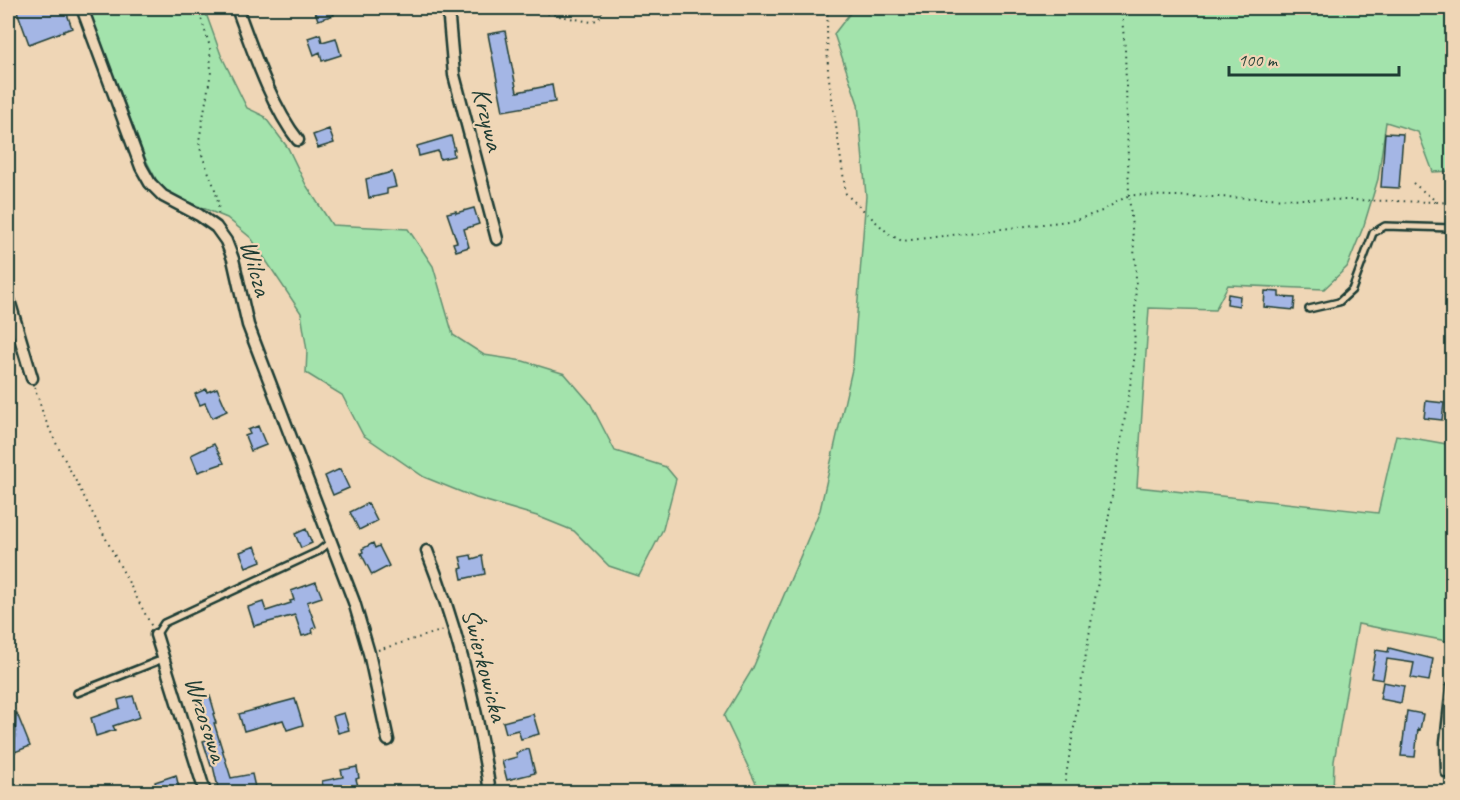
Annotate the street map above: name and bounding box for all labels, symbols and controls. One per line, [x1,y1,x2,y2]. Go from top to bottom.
scale bar [1229,39,1398,77]
text: 100 m [1238,49,1279,71]
street label: Krzywa [464,84,512,156]
street label: Wilcza [232,236,280,301]
street label: Świerkowicka [454,605,516,726]
street label: Wrzosowa [177,672,236,768]

